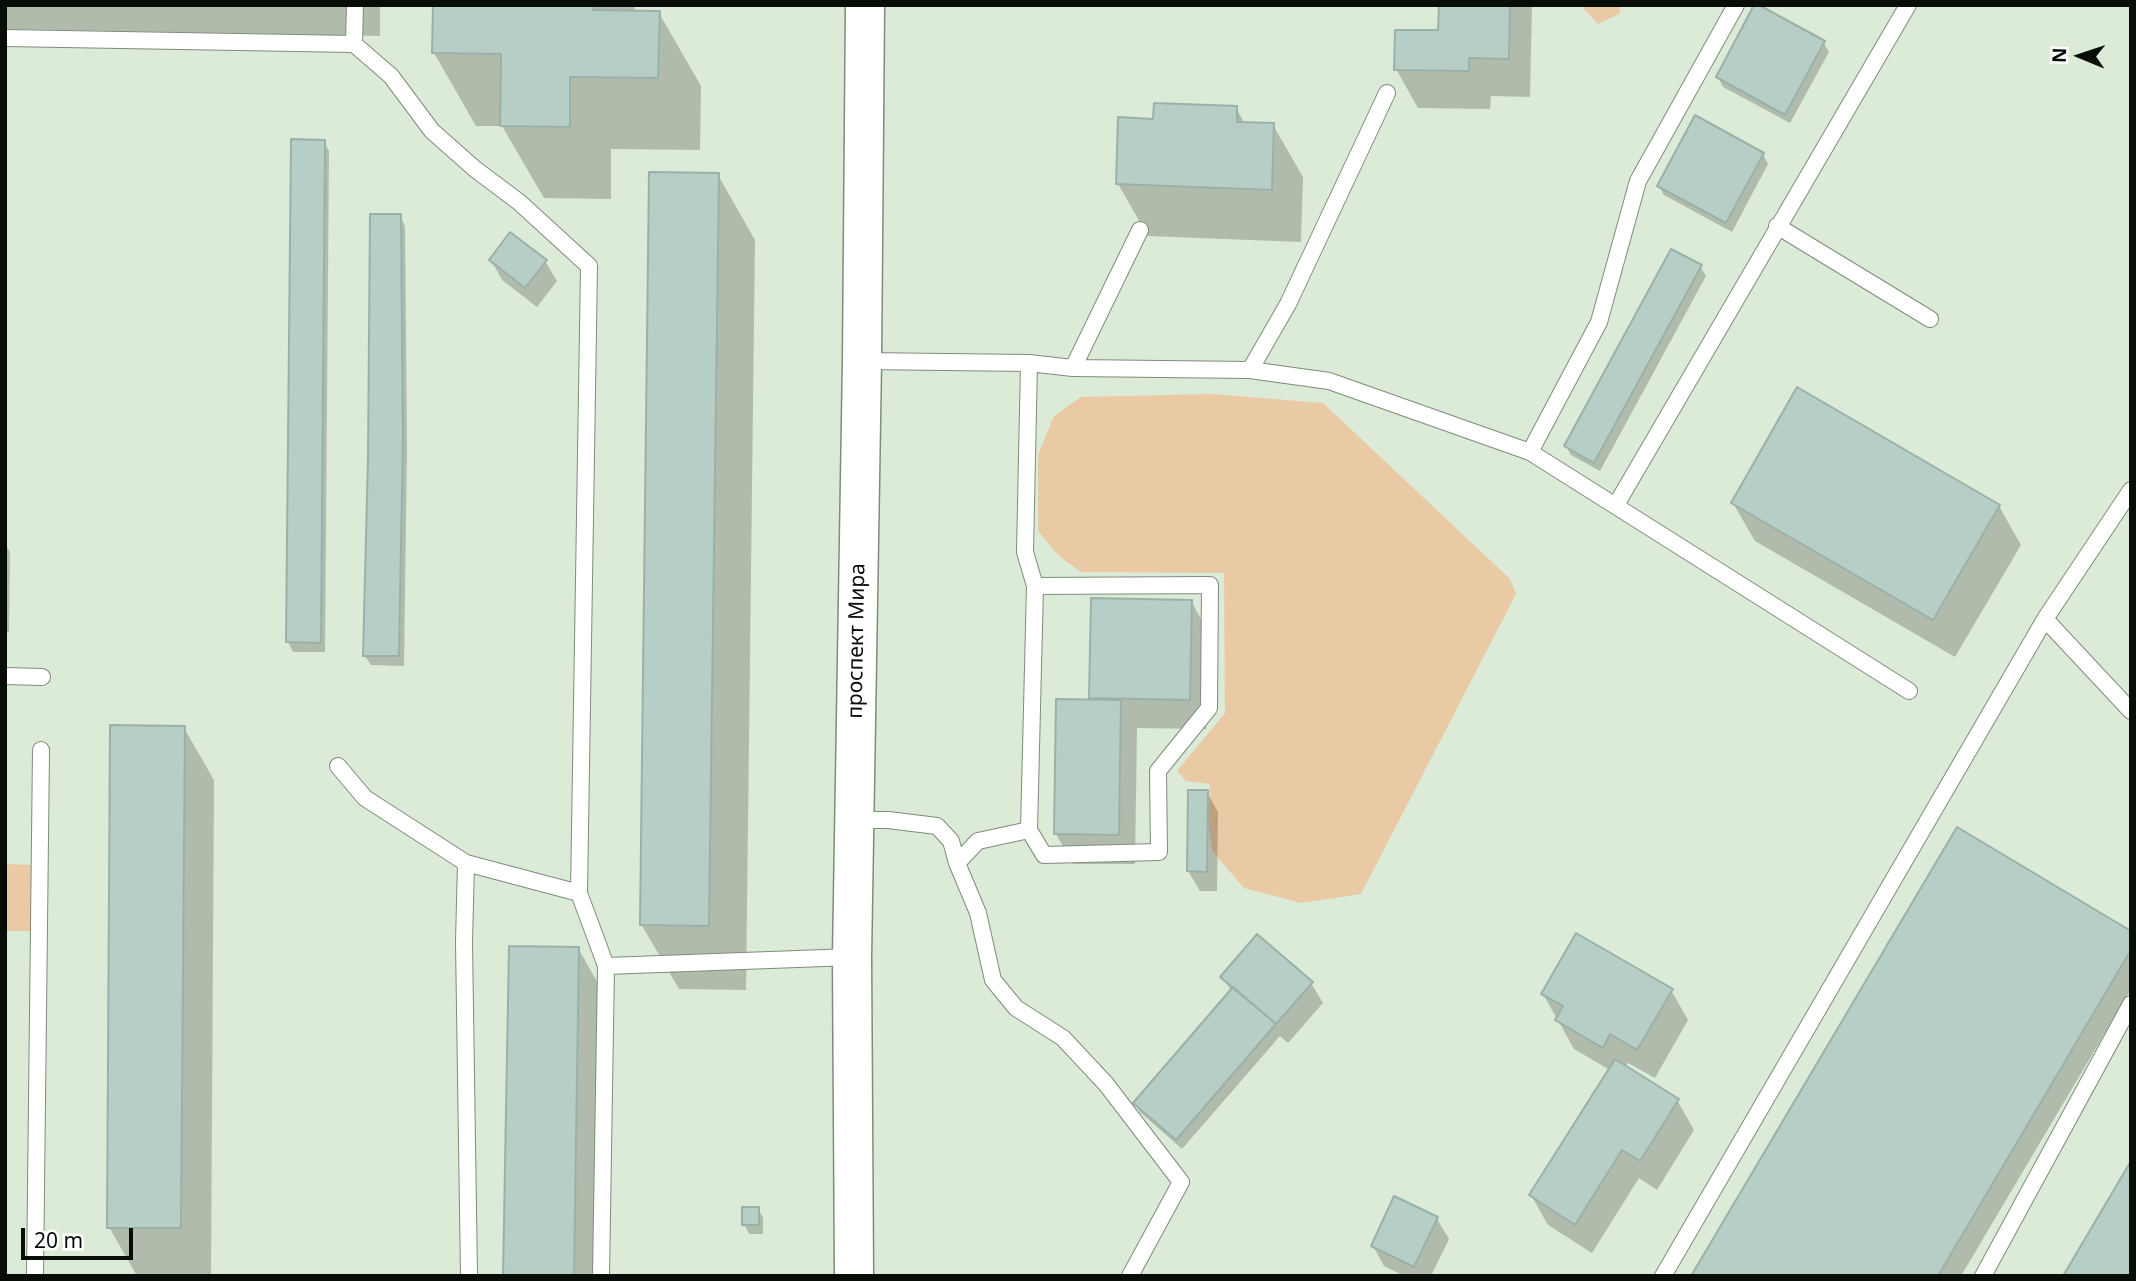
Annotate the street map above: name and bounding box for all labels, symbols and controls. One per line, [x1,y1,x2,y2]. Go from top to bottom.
north arrow [2045,21,2115,91]
text: N [2046,47,2072,63]
street label: проспект Мира [843,563,871,719]
scale bar [24,1214,136,1258]
text: 20 m [34,1226,83,1254]

